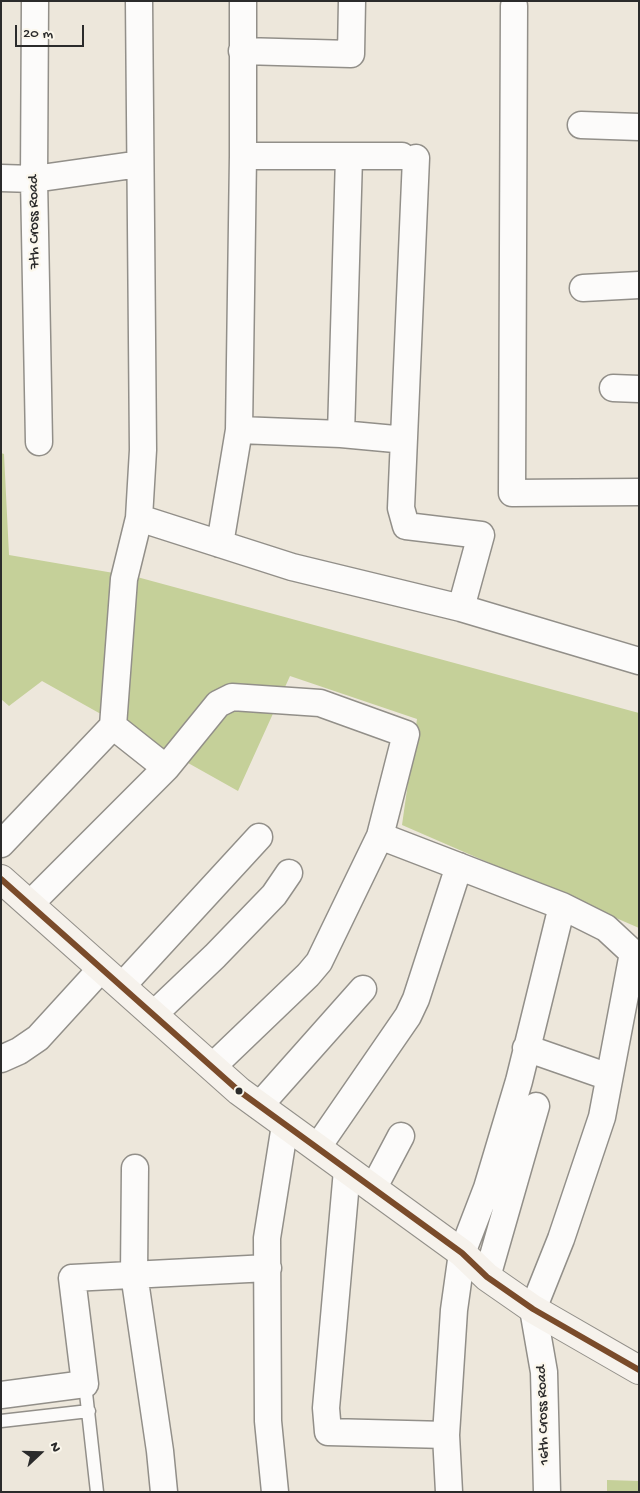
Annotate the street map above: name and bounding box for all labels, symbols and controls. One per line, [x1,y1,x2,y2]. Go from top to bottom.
scale bar [18,15,86,47]
text: 20 m [23,25,53,43]
street label: 7th Cross Road [25,175,45,269]
unlabelled marker [234,1086,244,1096]
street label: 16th Cross Road [533,1365,555,1465]
north arrow [15,1428,65,1478]
text: N [45,1440,64,1455]

